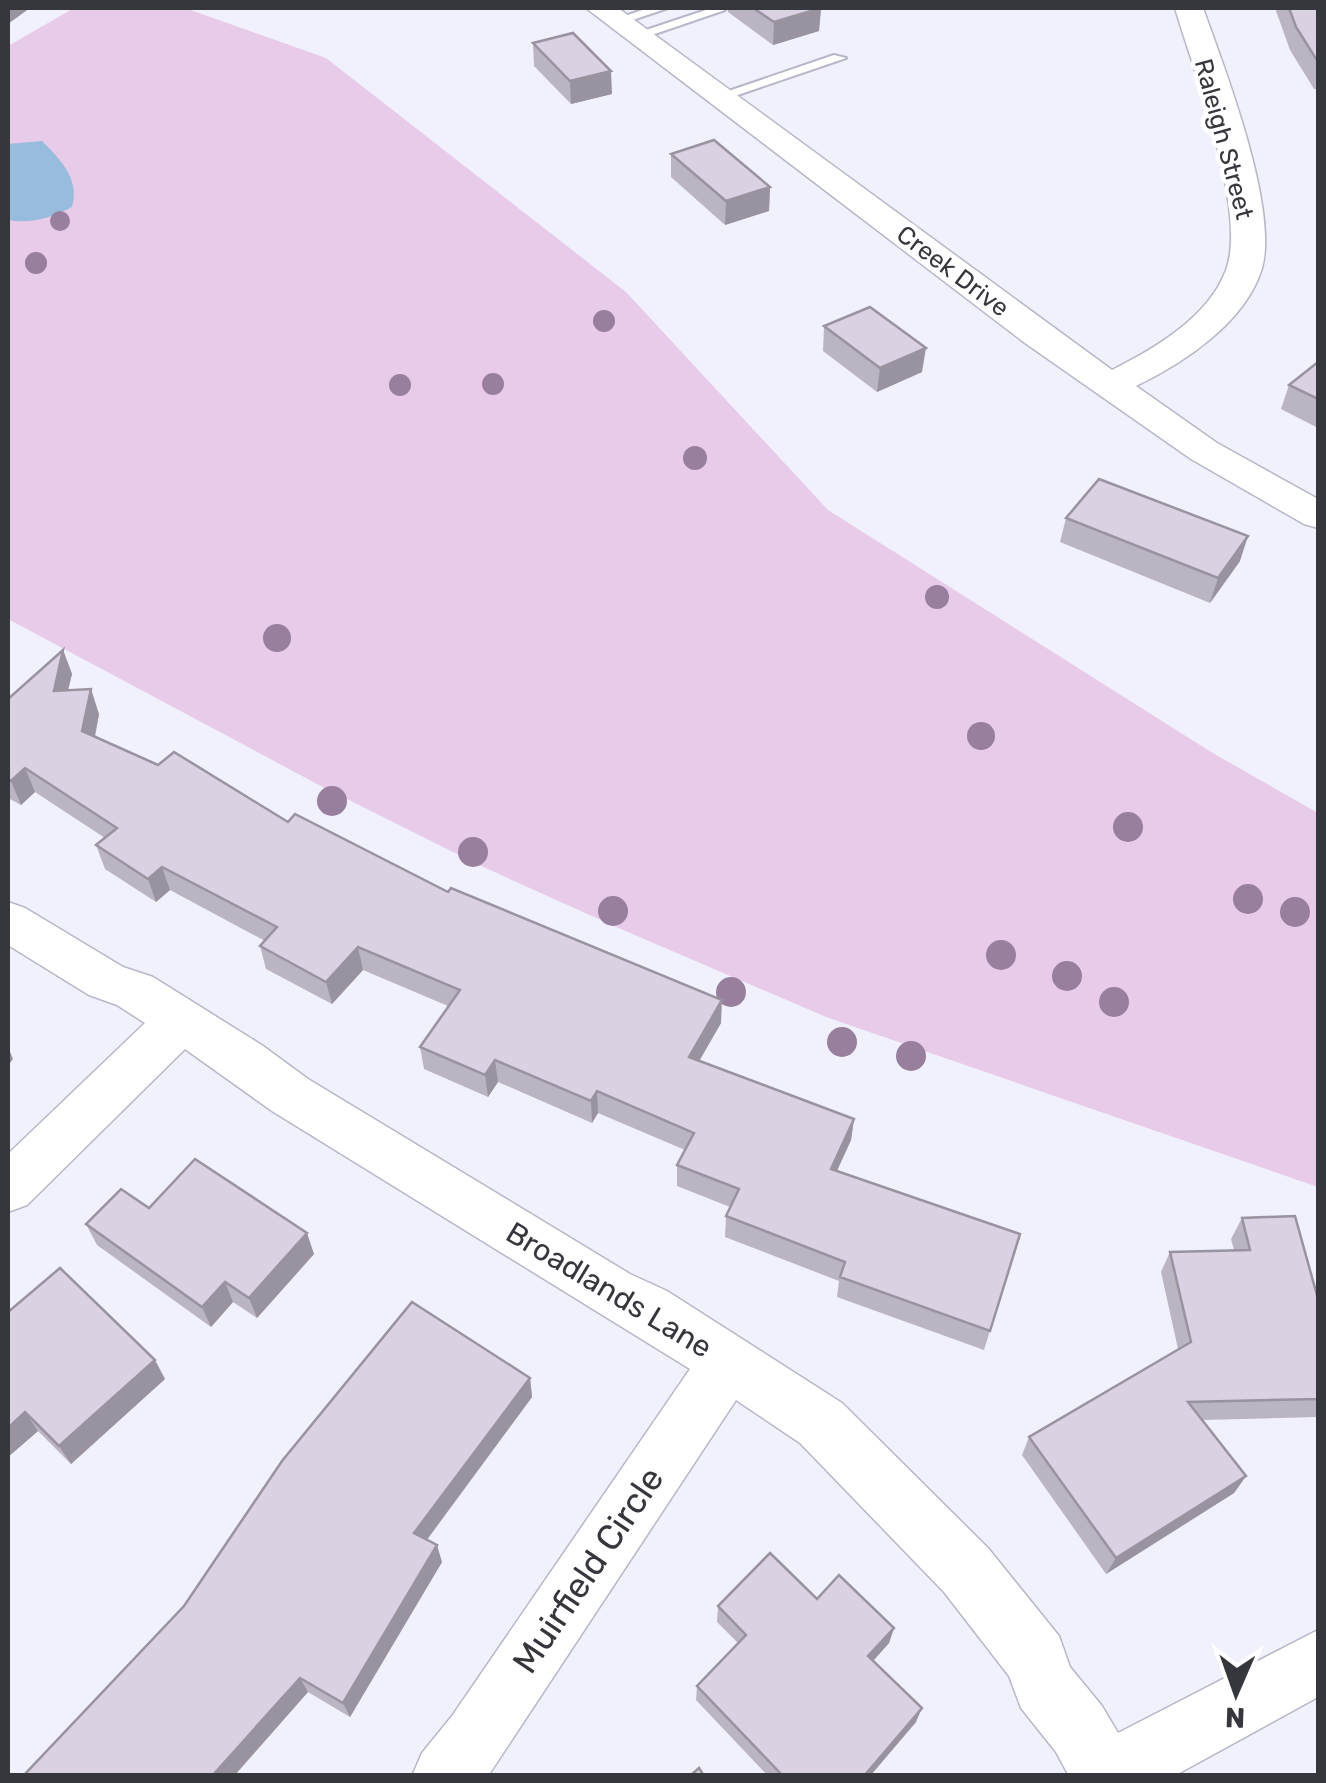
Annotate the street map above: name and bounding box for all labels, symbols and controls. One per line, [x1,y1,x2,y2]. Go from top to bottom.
street label: Raleigh Street [1189,56,1259,223]
street label: Creek Drive [891,219,1015,323]
street label: Broadlands Lane [500,1214,718,1366]
street label: Muirfield Circle [504,1459,672,1681]
north arrow [1186,1643,1286,1743]
text: N [1225,1701,1246,1734]

